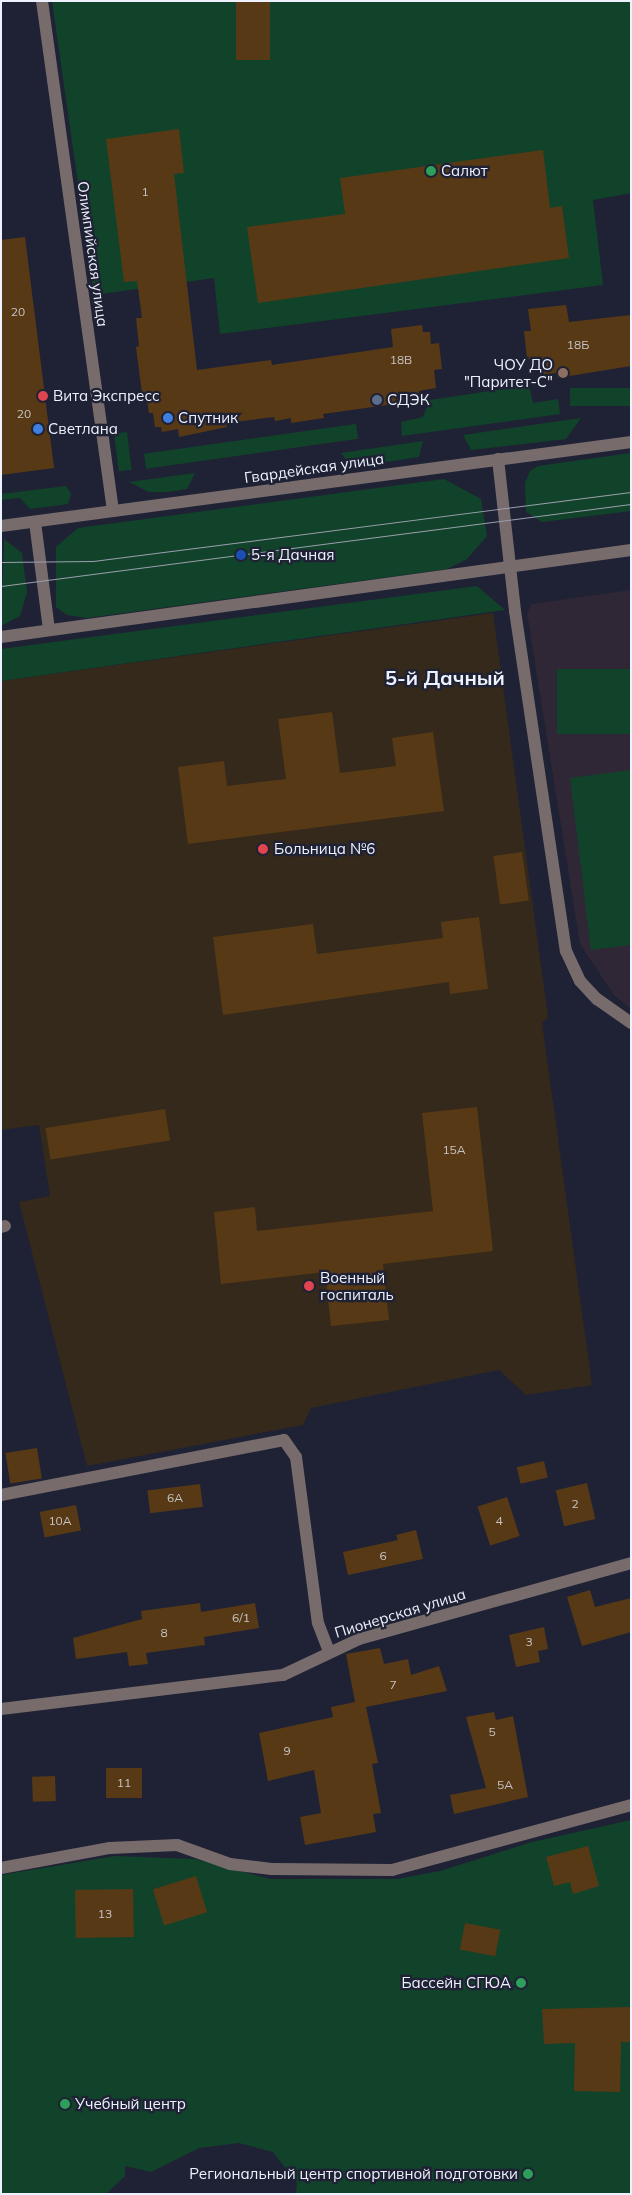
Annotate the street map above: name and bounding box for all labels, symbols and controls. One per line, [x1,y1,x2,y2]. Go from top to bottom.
place label: Салют [441,162,488,180]
marker: Салют [425,165,437,177]
street label: Олимпийская улица [74,180,112,328]
house number: 1 [141,185,149,199]
house number: 20 [11,305,25,319]
house number: 18Б [567,338,589,352]
house number: 18В [390,353,412,367]
place label: ЧОУ ДО "Паритет-С" [464,355,553,390]
marker: ЧОУ ДО "Паритет-С" [557,367,569,379]
place label: Вита Экспресс [53,387,160,405]
marker: Вита Экспресс [37,390,49,402]
place label: СДЭК [387,391,429,409]
marker: СДЭК [371,394,383,406]
house number: 20 [17,407,31,421]
place label: Спутник [178,409,238,427]
marker: Спутник [162,412,174,424]
place label: Светлана [48,420,118,438]
marker: Светлана [32,423,44,435]
street label: Гвардейская улица [243,449,385,487]
place label: 5-я Дачная [251,546,335,564]
marker: 5-я Дачная [235,549,247,561]
district label: 5-й Дачный [385,665,505,689]
place label: Больница №6 [274,840,375,858]
marker: Больница №6 [256,842,270,856]
house number: 15А [442,1143,466,1157]
place label: Военный госпиталь [320,1268,394,1303]
marker: Военный госпиталь [302,1279,316,1293]
house number: 6А [167,1491,183,1505]
house number: 2 [571,1497,579,1511]
house number: 10А [48,1514,72,1528]
house number: 4 [495,1514,503,1528]
house number: 6 [379,1549,387,1563]
street label: Пионерская улица [332,1584,468,1642]
house number: 6/1 [232,1611,250,1625]
house number: 8 [160,1626,168,1640]
house number: 3 [525,1635,533,1649]
house number: 7 [389,1678,397,1692]
house number: 5 [488,1725,496,1739]
house number: 9 [283,1744,291,1758]
house number: 11 [117,1776,131,1790]
house number: 5А [497,1778,513,1792]
house number: 13 [98,1907,112,1921]
place label: Бассейн СГЮА [401,1974,511,1992]
marker: Бассейн СГЮА [515,1977,527,1989]
place label: Учебный центр [75,2095,186,2113]
marker: Учебный центр [59,2098,71,2110]
place label: Региональный центр спортивной подготовки [189,2165,518,2183]
marker: Региональный центр спортивной подготовки [522,2168,534,2180]

